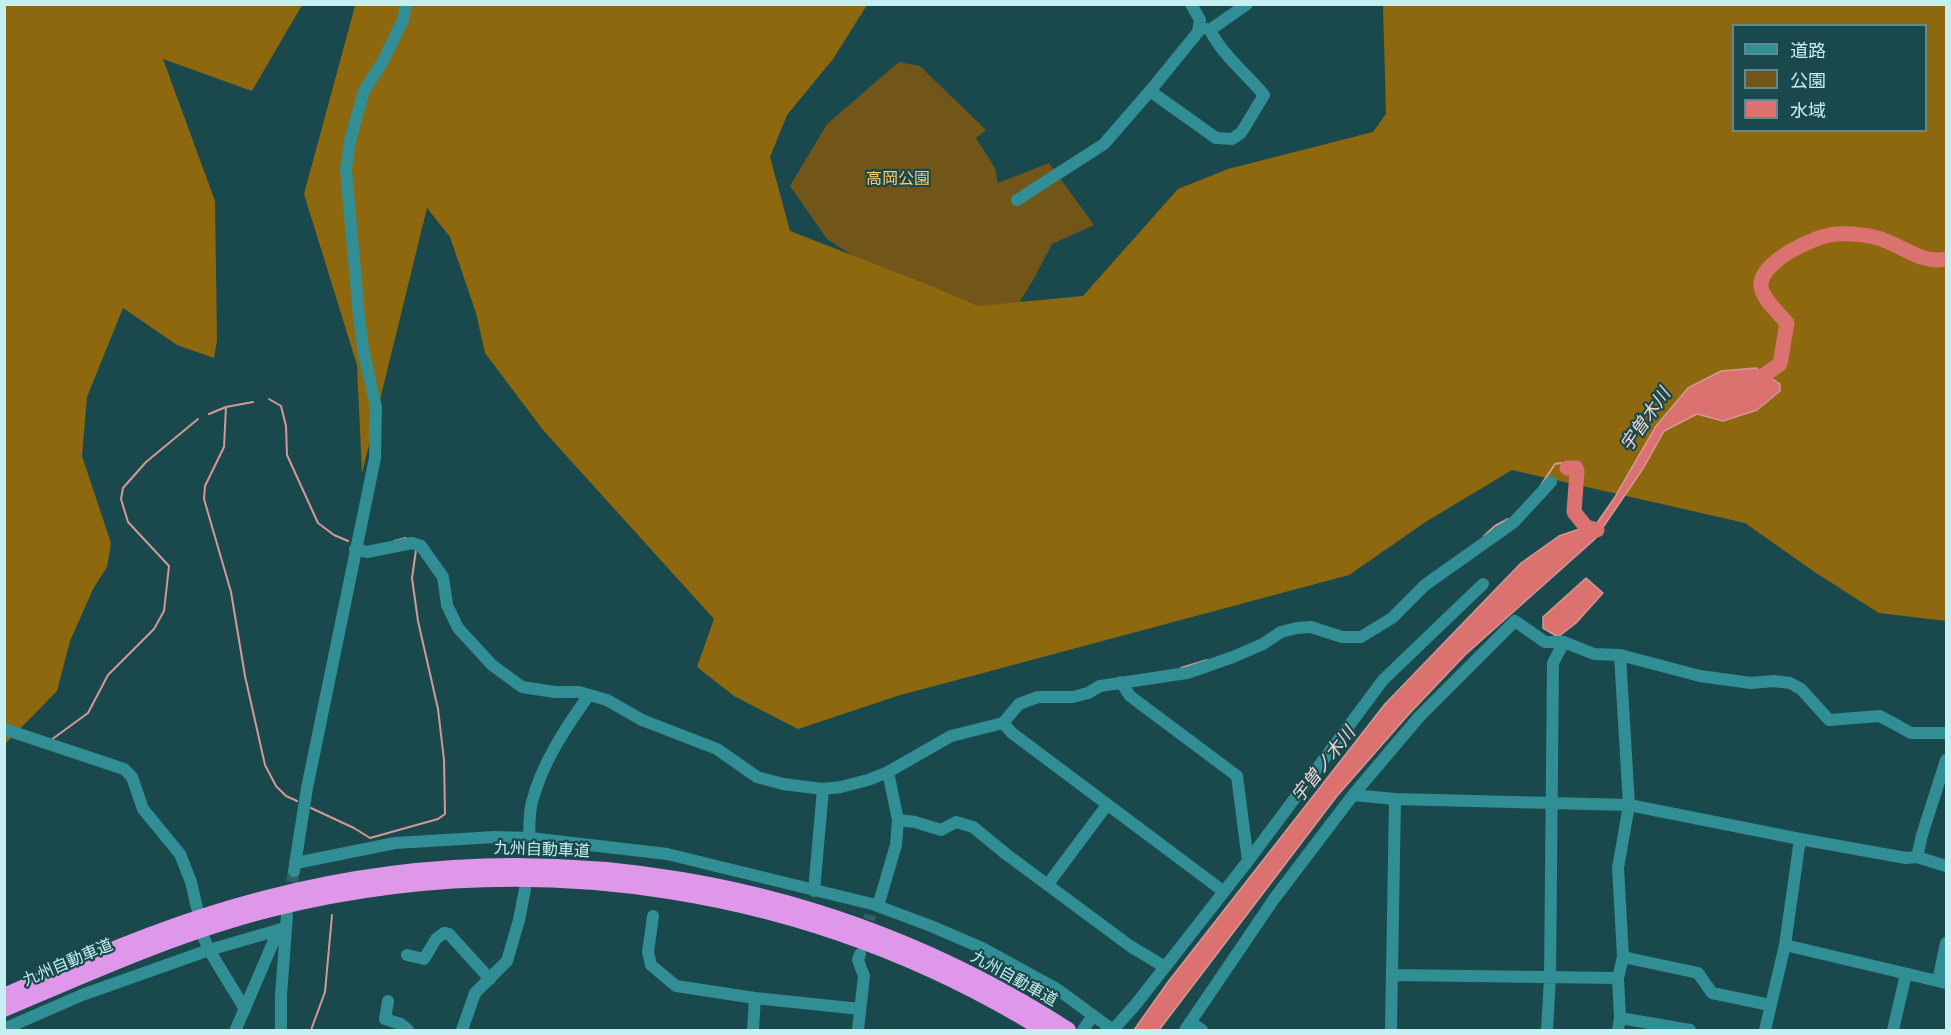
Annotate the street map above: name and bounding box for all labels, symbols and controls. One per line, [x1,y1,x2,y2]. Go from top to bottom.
legend [1732,24,1927,132]
text: 道路 [1790,38,1826,62]
text: 公園 [1790,68,1826,92]
text: 水域 [1790,98,1826,122]
park label: 高岡公園 [866,169,930,189]
water label: 宇曽木川 [1617,384,1675,456]
water label: 宇曽ノ木川 [1288,723,1360,807]
street label: 九州自動車道 [494,839,590,861]
street label: 九州自動車道 [20,935,116,991]
street label: 九州自動車道 [967,947,1061,1011]

